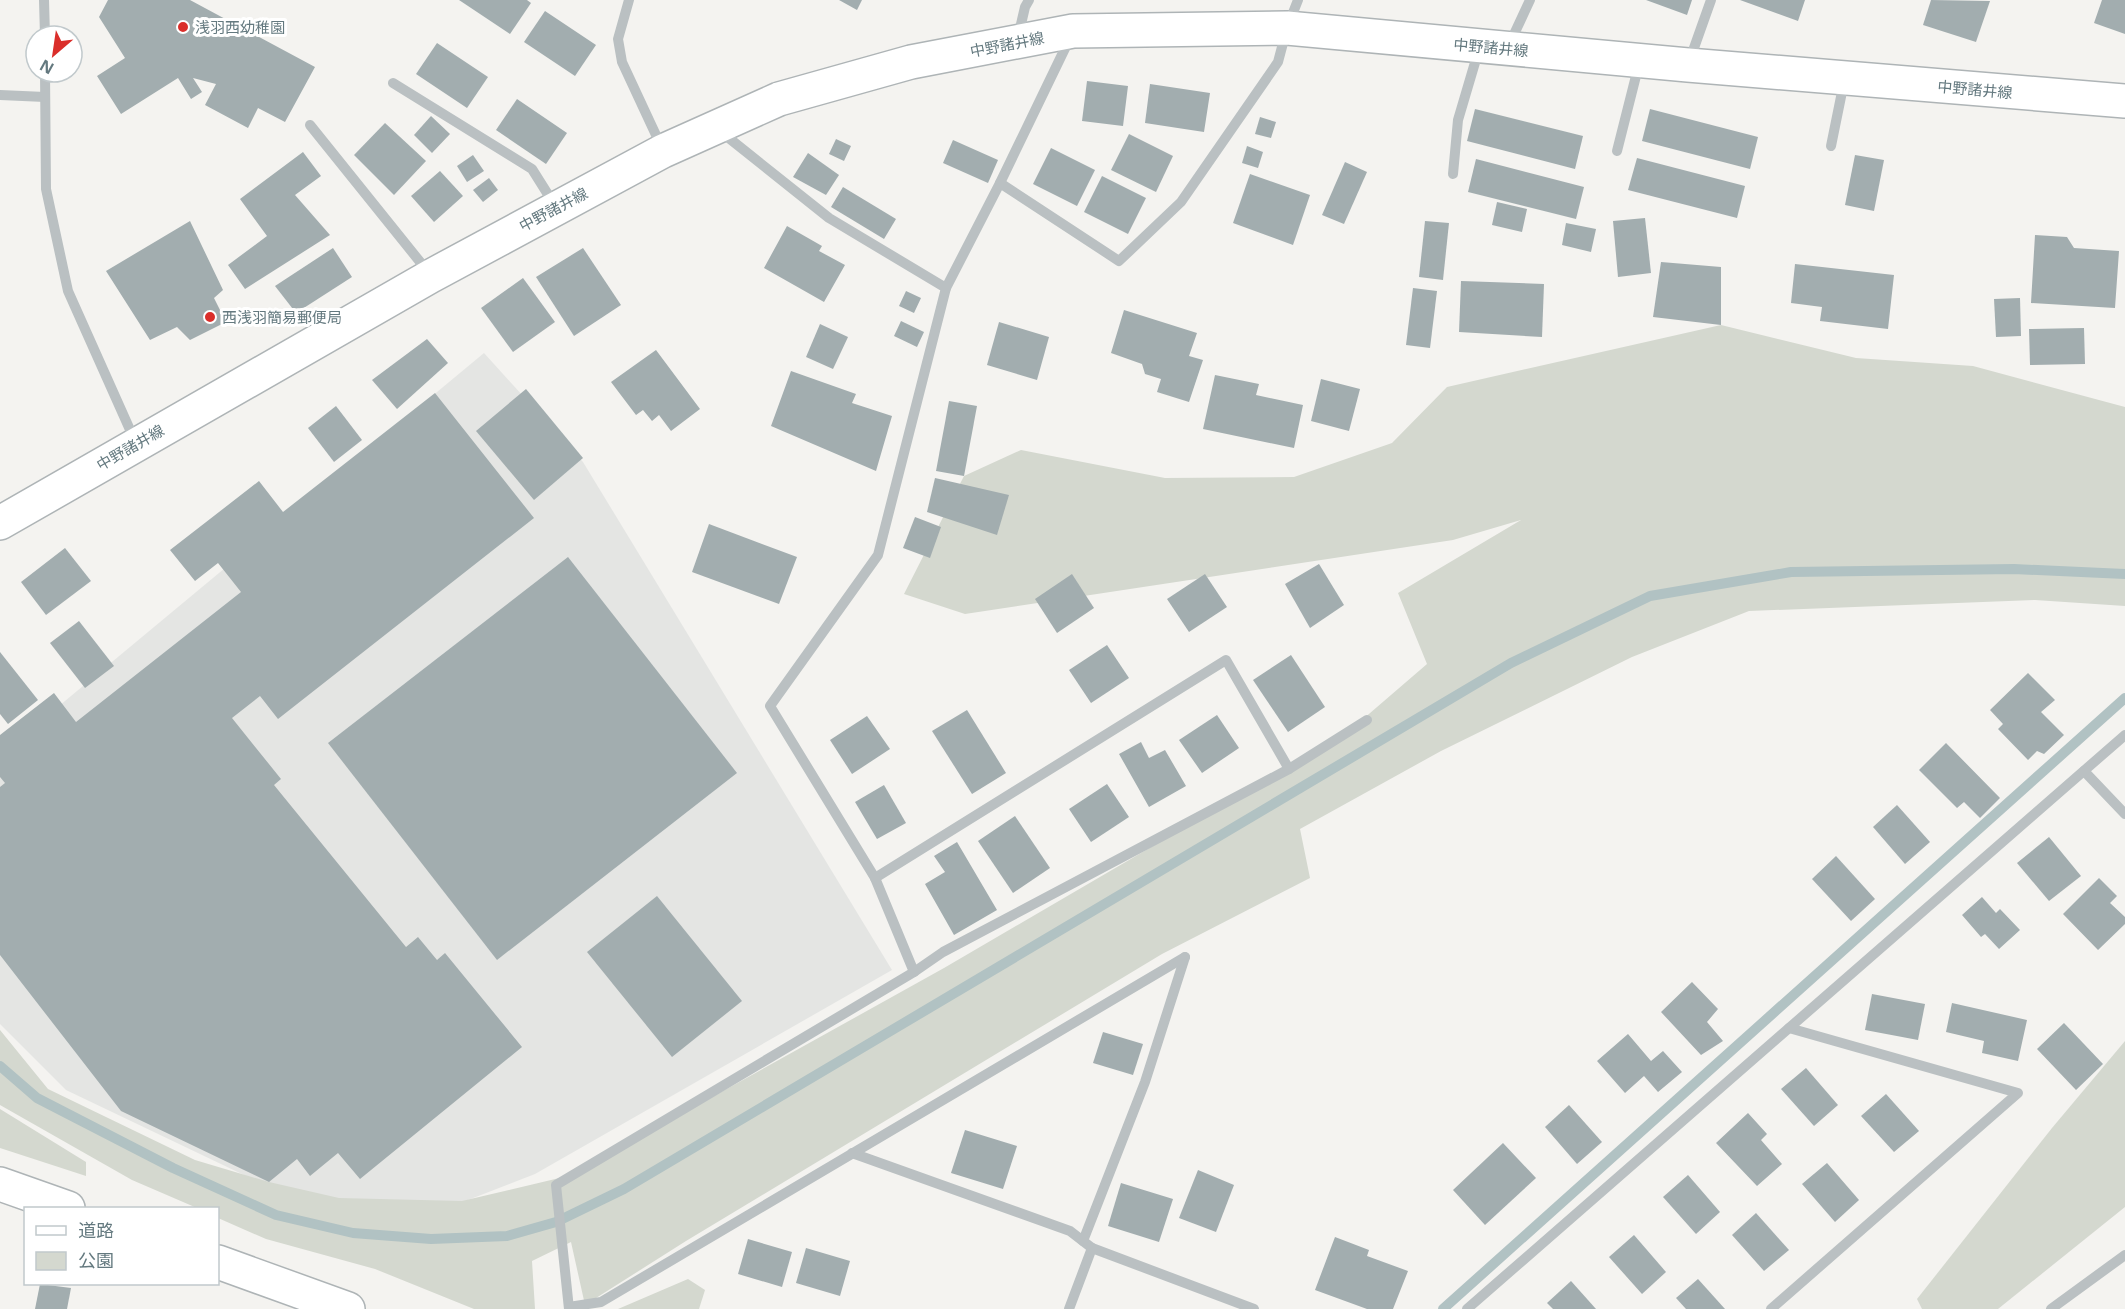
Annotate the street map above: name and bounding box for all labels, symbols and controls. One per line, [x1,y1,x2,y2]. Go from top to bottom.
place label: 浅羽西幼稚園 [195,17,285,37]
marker: 浅羽西幼稚園 [176,20,190,34]
north arrow [24,24,84,84]
street label: 中野諸井線 [968,27,1046,61]
street label: 中野諸井線 [1453,34,1529,60]
text: N [36,54,58,80]
street label: 中野諸井線 [1937,76,2013,102]
street label: 中野諸井線 [515,183,591,235]
place label: 西浅羽簡易郵便局 [222,307,342,327]
marker: 西浅羽簡易郵便局 [203,310,217,324]
street label: 中野諸井線 [93,420,167,474]
legend [24,1207,219,1285]
text: 道路 [78,1218,114,1242]
text: 公園 [78,1248,114,1272]

